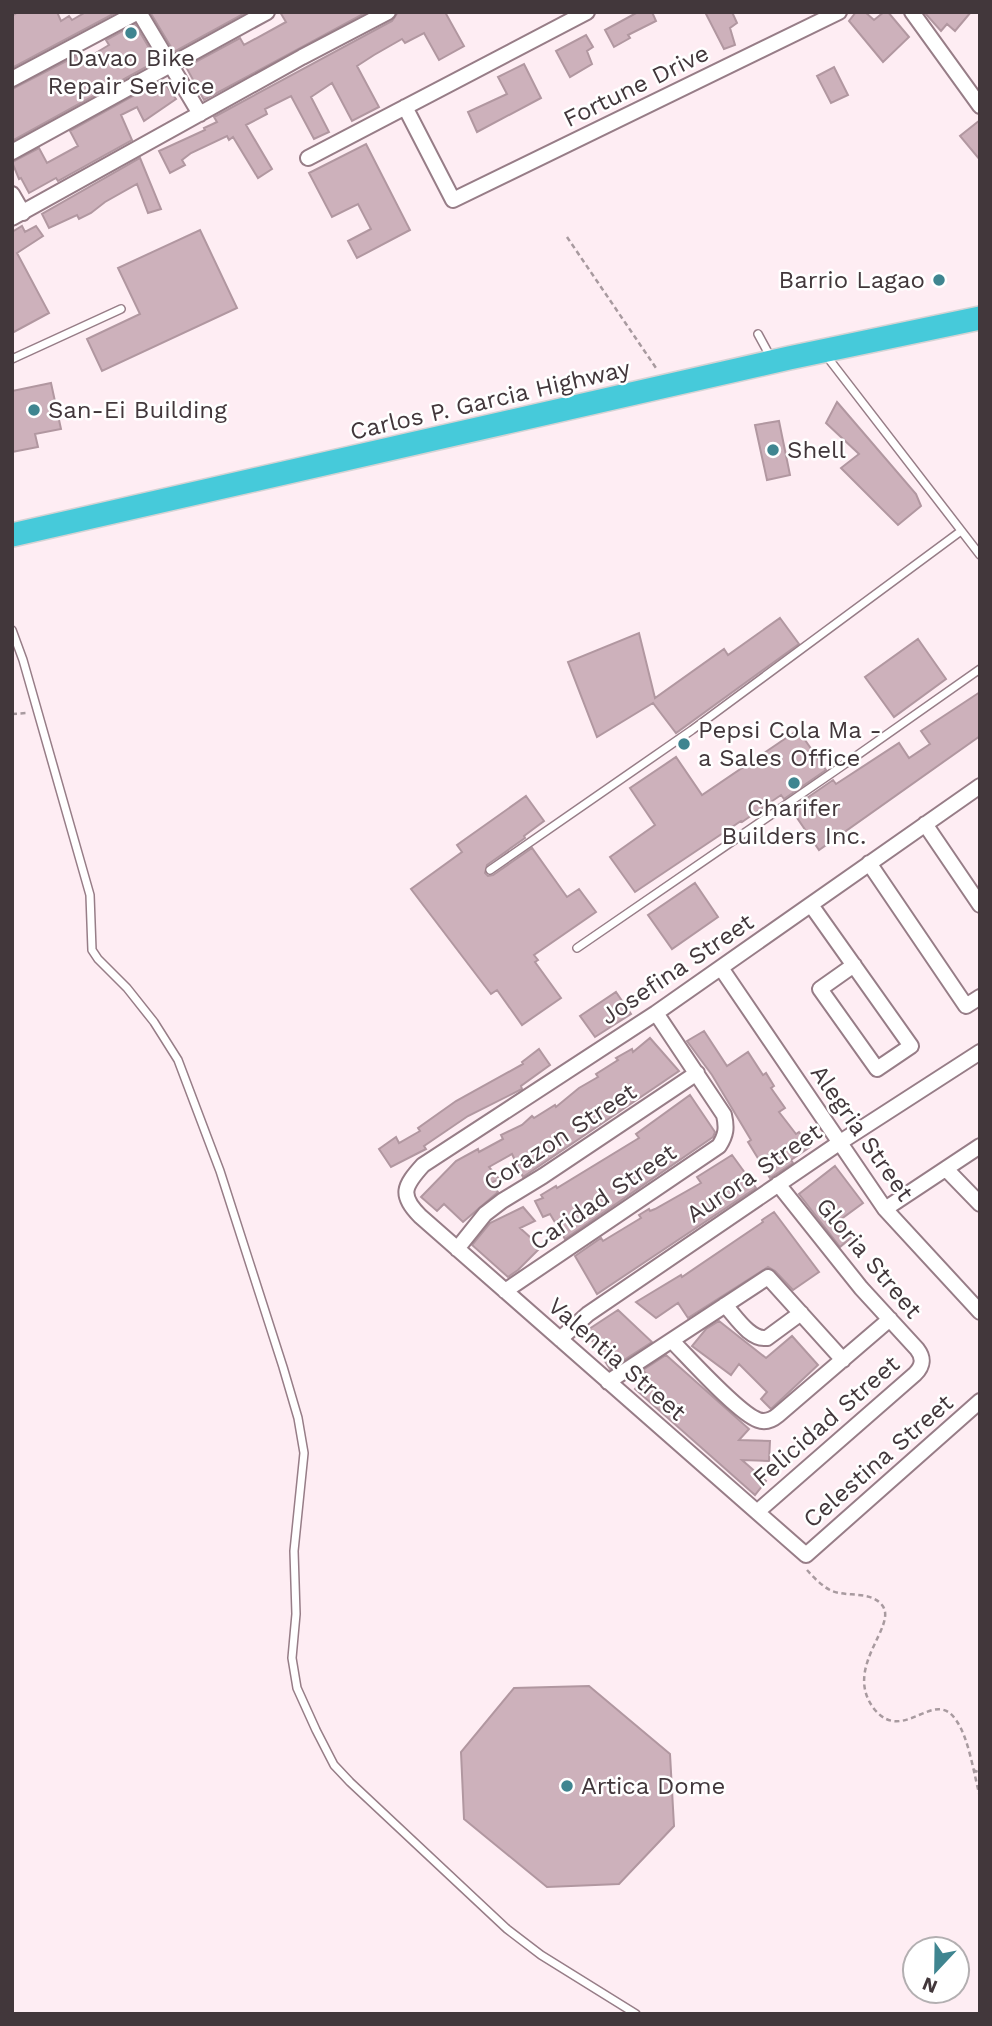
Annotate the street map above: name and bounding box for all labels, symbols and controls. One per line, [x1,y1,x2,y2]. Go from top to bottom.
marker: Davao Bike Repair Service [123,25,139,41]
street label: Fortune Drive [559,39,713,133]
place label: Davao Bike Repair Service [47,44,215,100]
place label: Barrio Lagao [779,266,925,294]
marker: Barrio Lagao [931,272,947,288]
street label: Carlos P. Garcia Highway [347,354,633,446]
place label: San-Ei Building [48,396,227,424]
marker: San-Ei Building [26,402,42,418]
place label: Shell [787,436,846,464]
marker: Shell [765,442,781,458]
place label: Pepsi Cola Ma - a Sales Office [698,716,882,772]
marker: Pepsi Cola Ma - a Sales Office [676,736,692,752]
marker: Charifer Builders Inc. [786,775,802,791]
place label: Charifer Builders Inc. [722,794,866,850]
street label: Josefina Street [595,908,759,1030]
street label: Alegria Street [805,1060,919,1206]
street label: Corazon Street [478,1077,642,1197]
street label: Aurora Street [681,1117,827,1229]
street label: Caridad Street [525,1138,681,1256]
street label: Gloria Street [810,1192,928,1324]
street label: Valentia Street [542,1292,692,1426]
street label: Felicidad Street [747,1350,905,1492]
street label: Celestina Street [798,1388,958,1534]
place label: Artica Dome [581,1772,725,1800]
marker: Artica Dome [559,1778,575,1794]
north arrow [901,1935,971,2005]
text: N [919,1972,941,1999]

